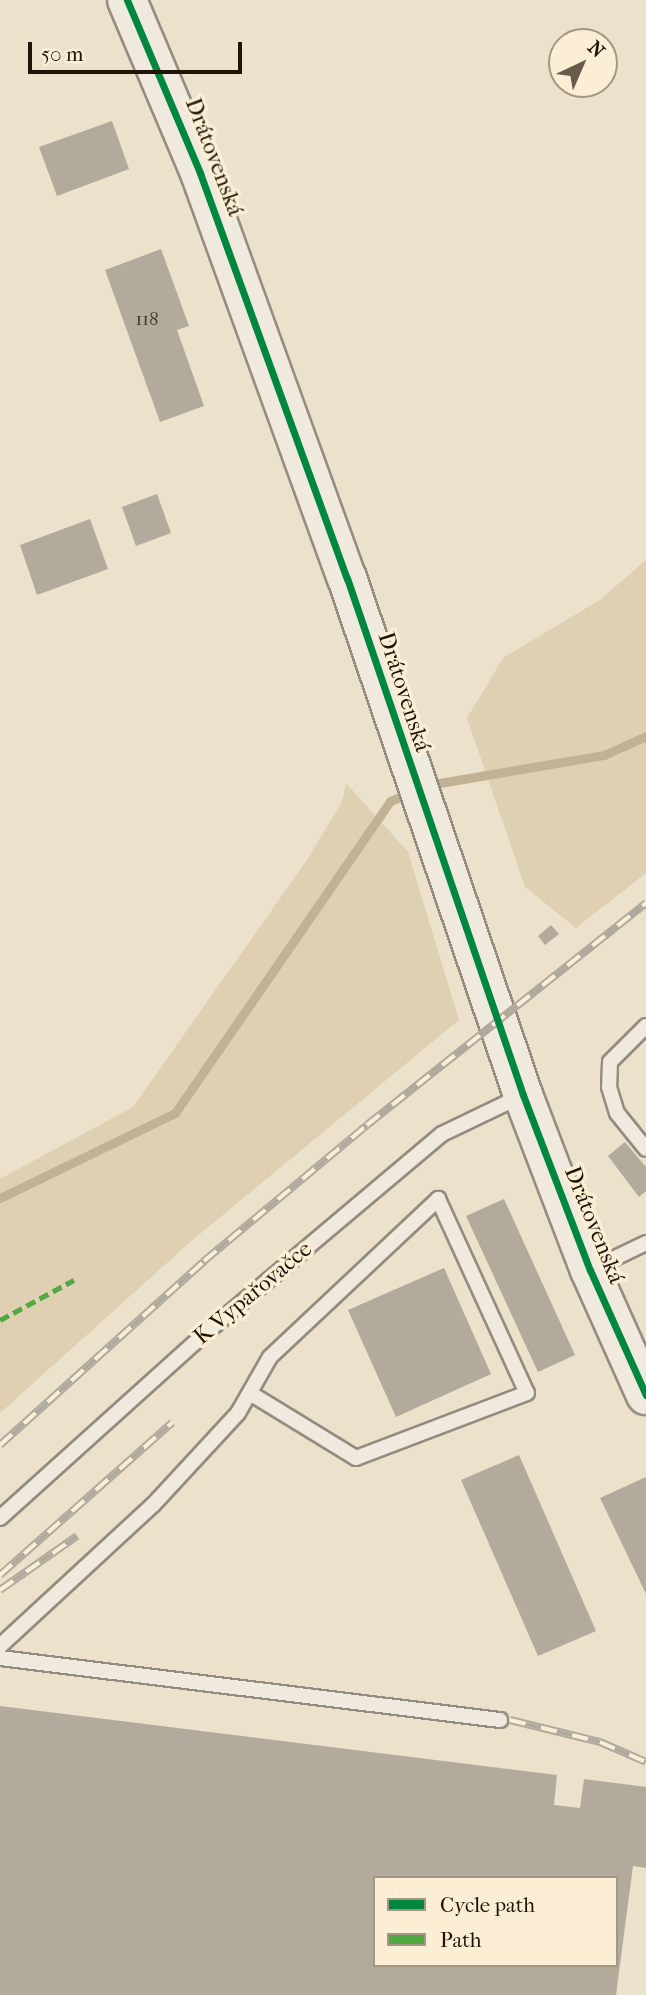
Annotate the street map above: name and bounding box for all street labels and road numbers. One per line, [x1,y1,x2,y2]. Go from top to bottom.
street label: Drátovenská [179,94,249,220]
street label: Drátovenská [372,629,436,755]
street label: Drátovenská [558,1162,630,1288]
street label: K Vypařovačce [188,1235,318,1351]

